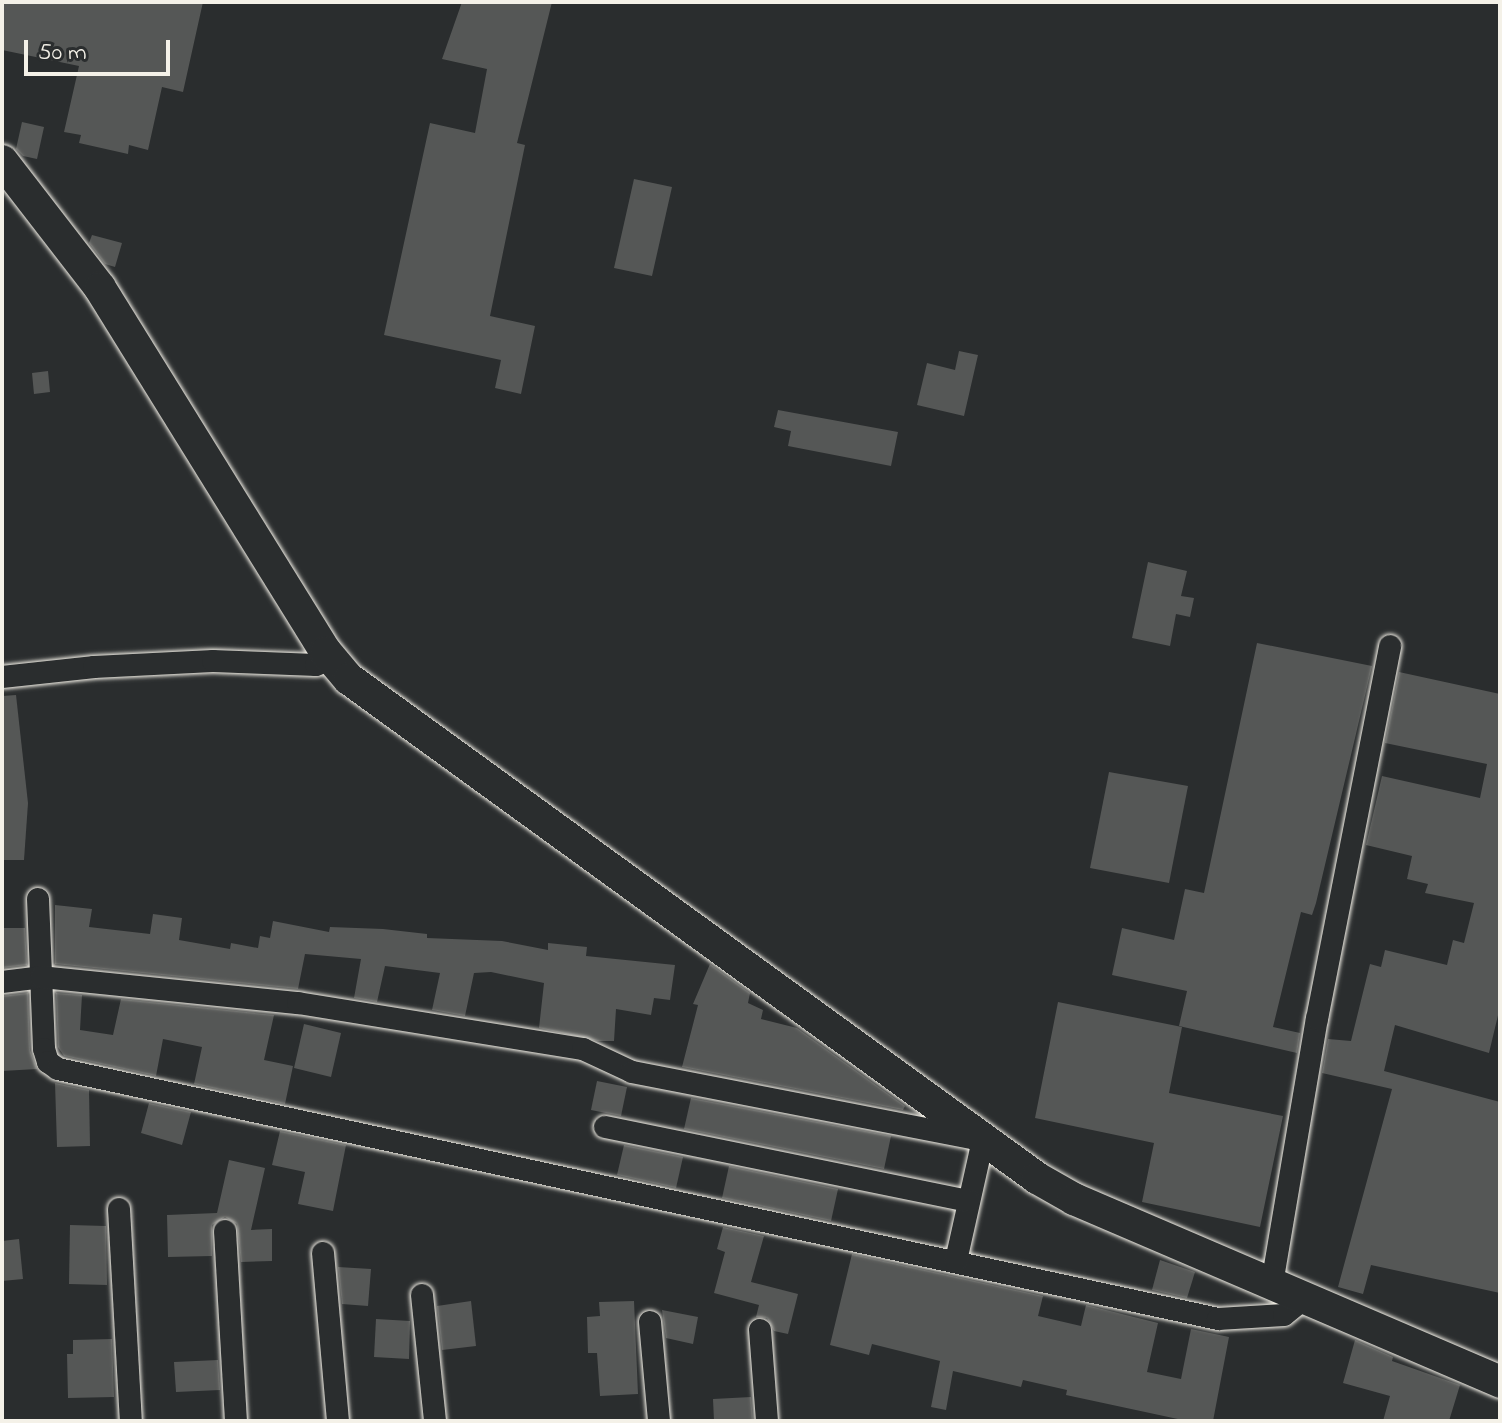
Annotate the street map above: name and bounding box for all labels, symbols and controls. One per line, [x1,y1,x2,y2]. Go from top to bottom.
scale bar [28,24,174,74]
text: 50 m [38,36,87,71]

